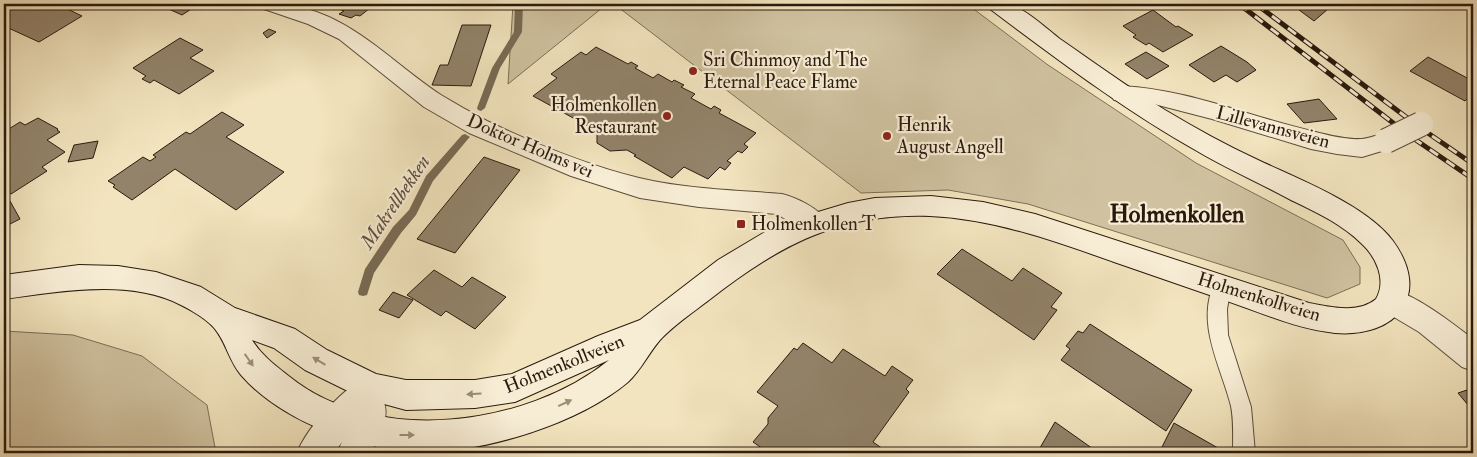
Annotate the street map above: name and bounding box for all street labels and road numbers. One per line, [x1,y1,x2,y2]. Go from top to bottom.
street label: Lillevannsveien [1213,100,1333,154]
street label: Doktor Holms vei [463,109,597,183]
street label: Holmenkollveien [1194,267,1324,327]
street label: Holmenkollveien [500,329,628,399]

